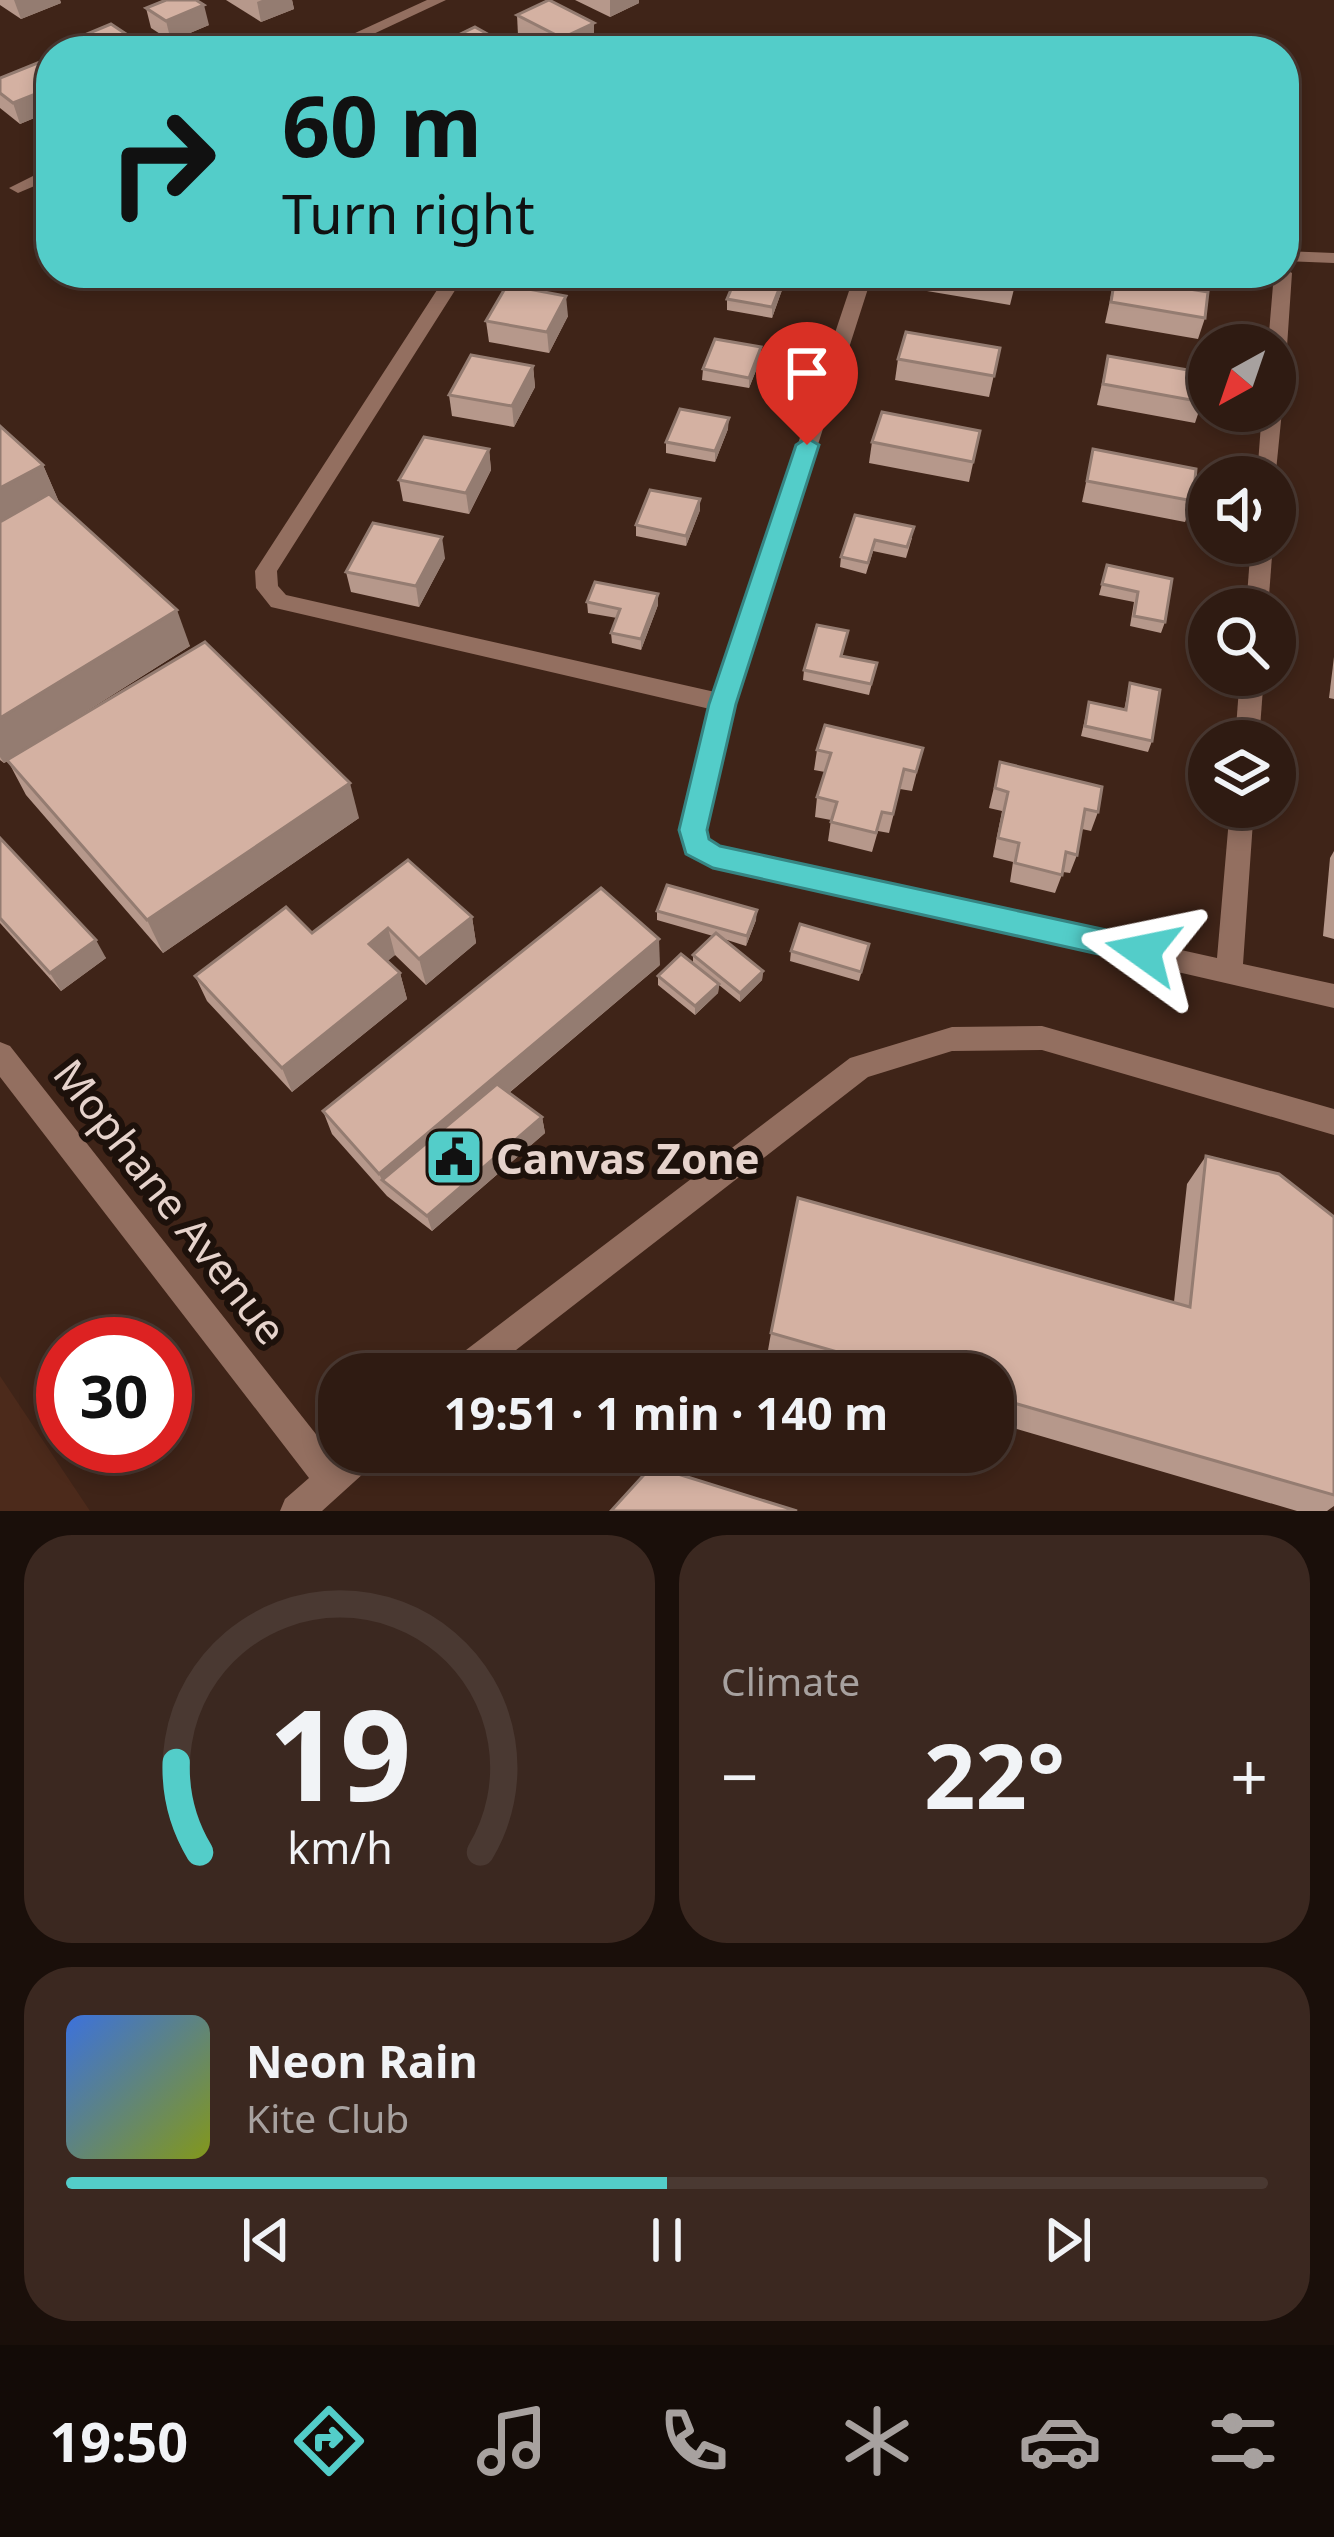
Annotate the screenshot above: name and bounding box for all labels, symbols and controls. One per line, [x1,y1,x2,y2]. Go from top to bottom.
text: 60 m [282,67,482,182]
icon: right [84,84,240,240]
text: Turn right [282,176,535,250]
pin [756,322,858,445]
north arrow [1188,324,1296,432]
map controls [1188,324,1296,828]
icon: arrive [774,340,840,406]
button: sound [1188,456,1296,564]
button: search [1188,588,1296,696]
button: layers [1188,720,1296,828]
position arrow [1080,888,1206,1014]
street label: Mophane Avenue [42,1047,300,1355]
public building icon: Canvas Zone [423,1126,485,1188]
place label: Canvas Zone [496,1129,760,1186]
speed limit sign: 30 [36,1317,192,1473]
text: 19:51 · 1 min · 140 m [444,1382,888,1443]
text: Climate [721,1654,860,1707]
text: 19 [268,1668,411,1838]
text: 22° [924,1713,1065,1835]
text: − [721,1730,759,1820]
text: + [1230,1730,1268,1820]
text: km/h [287,1818,392,1877]
text: Neon Rain [246,2030,478,2091]
text: Kite Club [246,2091,409,2144]
icon: previous [233,2207,299,2273]
icon: pause [634,2207,700,2273]
icon: next [1035,2207,1101,2273]
icon: directions [287,2399,371,2483]
icon: music [470,2399,554,2483]
icon: phone [652,2399,736,2483]
icon: climate [835,2399,919,2483]
icon: car [1018,2399,1102,2483]
icon: filters [1201,2399,1285,2483]
text: 19:50 [49,2404,188,2478]

